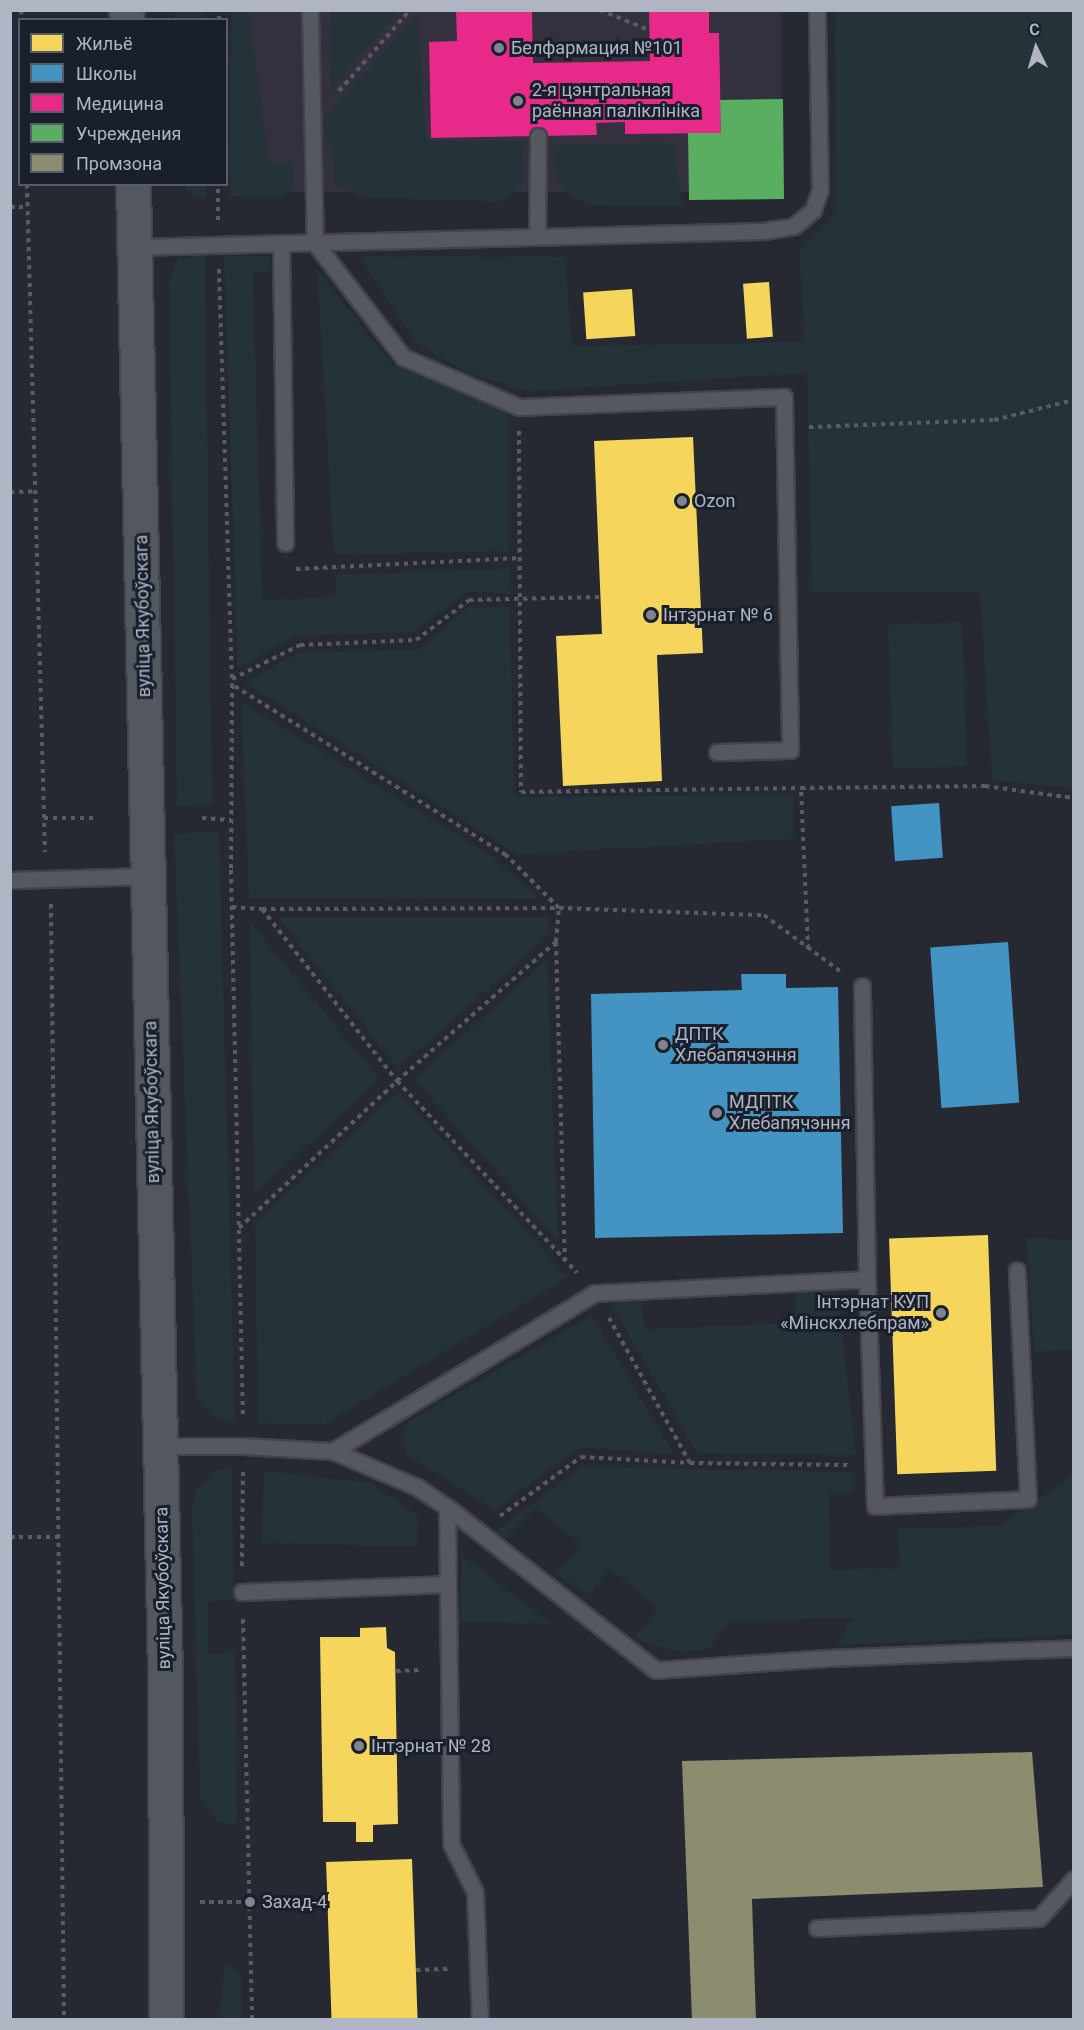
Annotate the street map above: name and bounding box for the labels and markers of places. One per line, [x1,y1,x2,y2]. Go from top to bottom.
place label: Белфармация №101 [511,37,683,59]
marker: Белфармация №101 [492,41,506,55]
place label: 2-я цэнтральная раённая паліклініка [532,80,700,122]
marker: 2-я цэнтральная раённая паліклініка [509,92,527,110]
place label: Ozon [694,490,735,512]
marker: Ozon [675,494,689,508]
place label: Інтэрнат № 6 [663,604,773,626]
marker: Інтэрнат № 6 [644,608,658,622]
place label: ДПТК Хлебапячэння [675,1024,797,1066]
marker: ДПТК Хлебапячэння [656,1038,670,1052]
place label: МДПТК Хлебапячэння [729,1092,851,1134]
marker: МДПТК Хлебапячэння [710,1106,724,1120]
place label: Інтэрнат КУП «Мінскхлебпрам» [780,1292,929,1334]
marker: Інтэрнат КУП «Мінскхлебпрам» [934,1306,948,1320]
place label: Інтэрнат № 28 [371,1735,491,1757]
marker: Інтэрнат № 28 [352,1739,366,1753]
place label: Захад-4 [262,1891,327,1913]
marker: Захад-4 [243,1895,257,1909]

